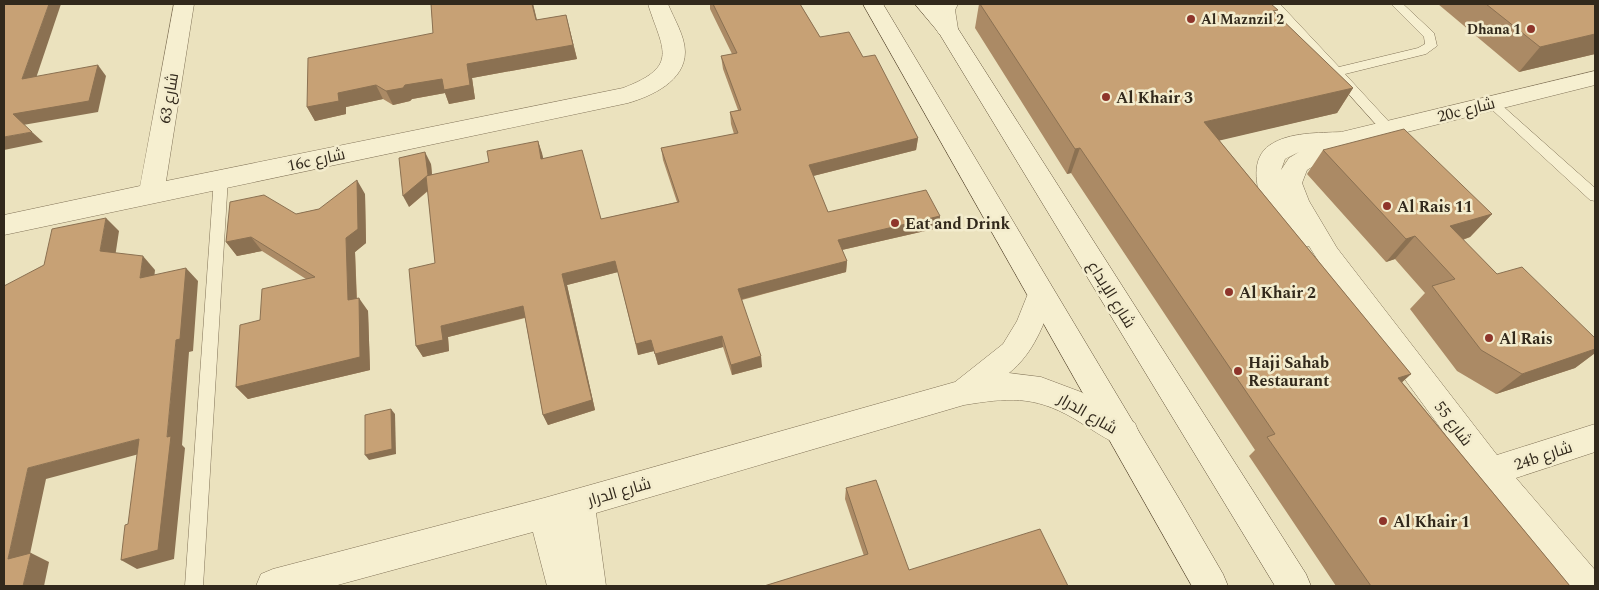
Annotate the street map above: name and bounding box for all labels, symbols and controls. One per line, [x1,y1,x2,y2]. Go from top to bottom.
place label: Al Maznzil 2 [1201,9,1284,30]
marker: Al Maznzil 2 [1185,13,1197,25]
place label: Dhana 1 [1467,19,1521,40]
marker: Dhana 1 [1525,23,1537,35]
street label: شارع 63 [153,71,185,125]
place label: Al Khair 3 [1116,86,1193,110]
marker: Al Khair 3 [1100,91,1112,103]
street label: 20c شارع [1435,91,1498,129]
street label: 16c شارع [285,142,347,178]
place label: Al Rais 11 [1397,195,1473,219]
marker: Al Rais 11 [1381,200,1393,212]
place label: Eat and Drink [905,212,1011,236]
marker: Eat and Drink [889,217,901,229]
street label: شارع الإبداع [1081,256,1141,333]
place label: Al Khair 2 [1239,281,1316,305]
marker: Al Khair 2 [1223,286,1235,298]
place label: Al Rais [1499,327,1553,351]
marker: Al Rais [1483,332,1495,344]
place label: Haji Sahab Restaurant [1248,351,1329,393]
marker: Haji Sahab Restaurant [1232,365,1244,377]
street label: شارع الدرار [1052,387,1122,441]
street label: شارع 55 [1428,396,1478,451]
street label: 24b شارع [1511,435,1576,477]
street label: شارع الدرار [584,471,654,513]
place label: Al Khair 1 [1393,510,1470,534]
marker: Al Khair 1 [1377,515,1389,527]

